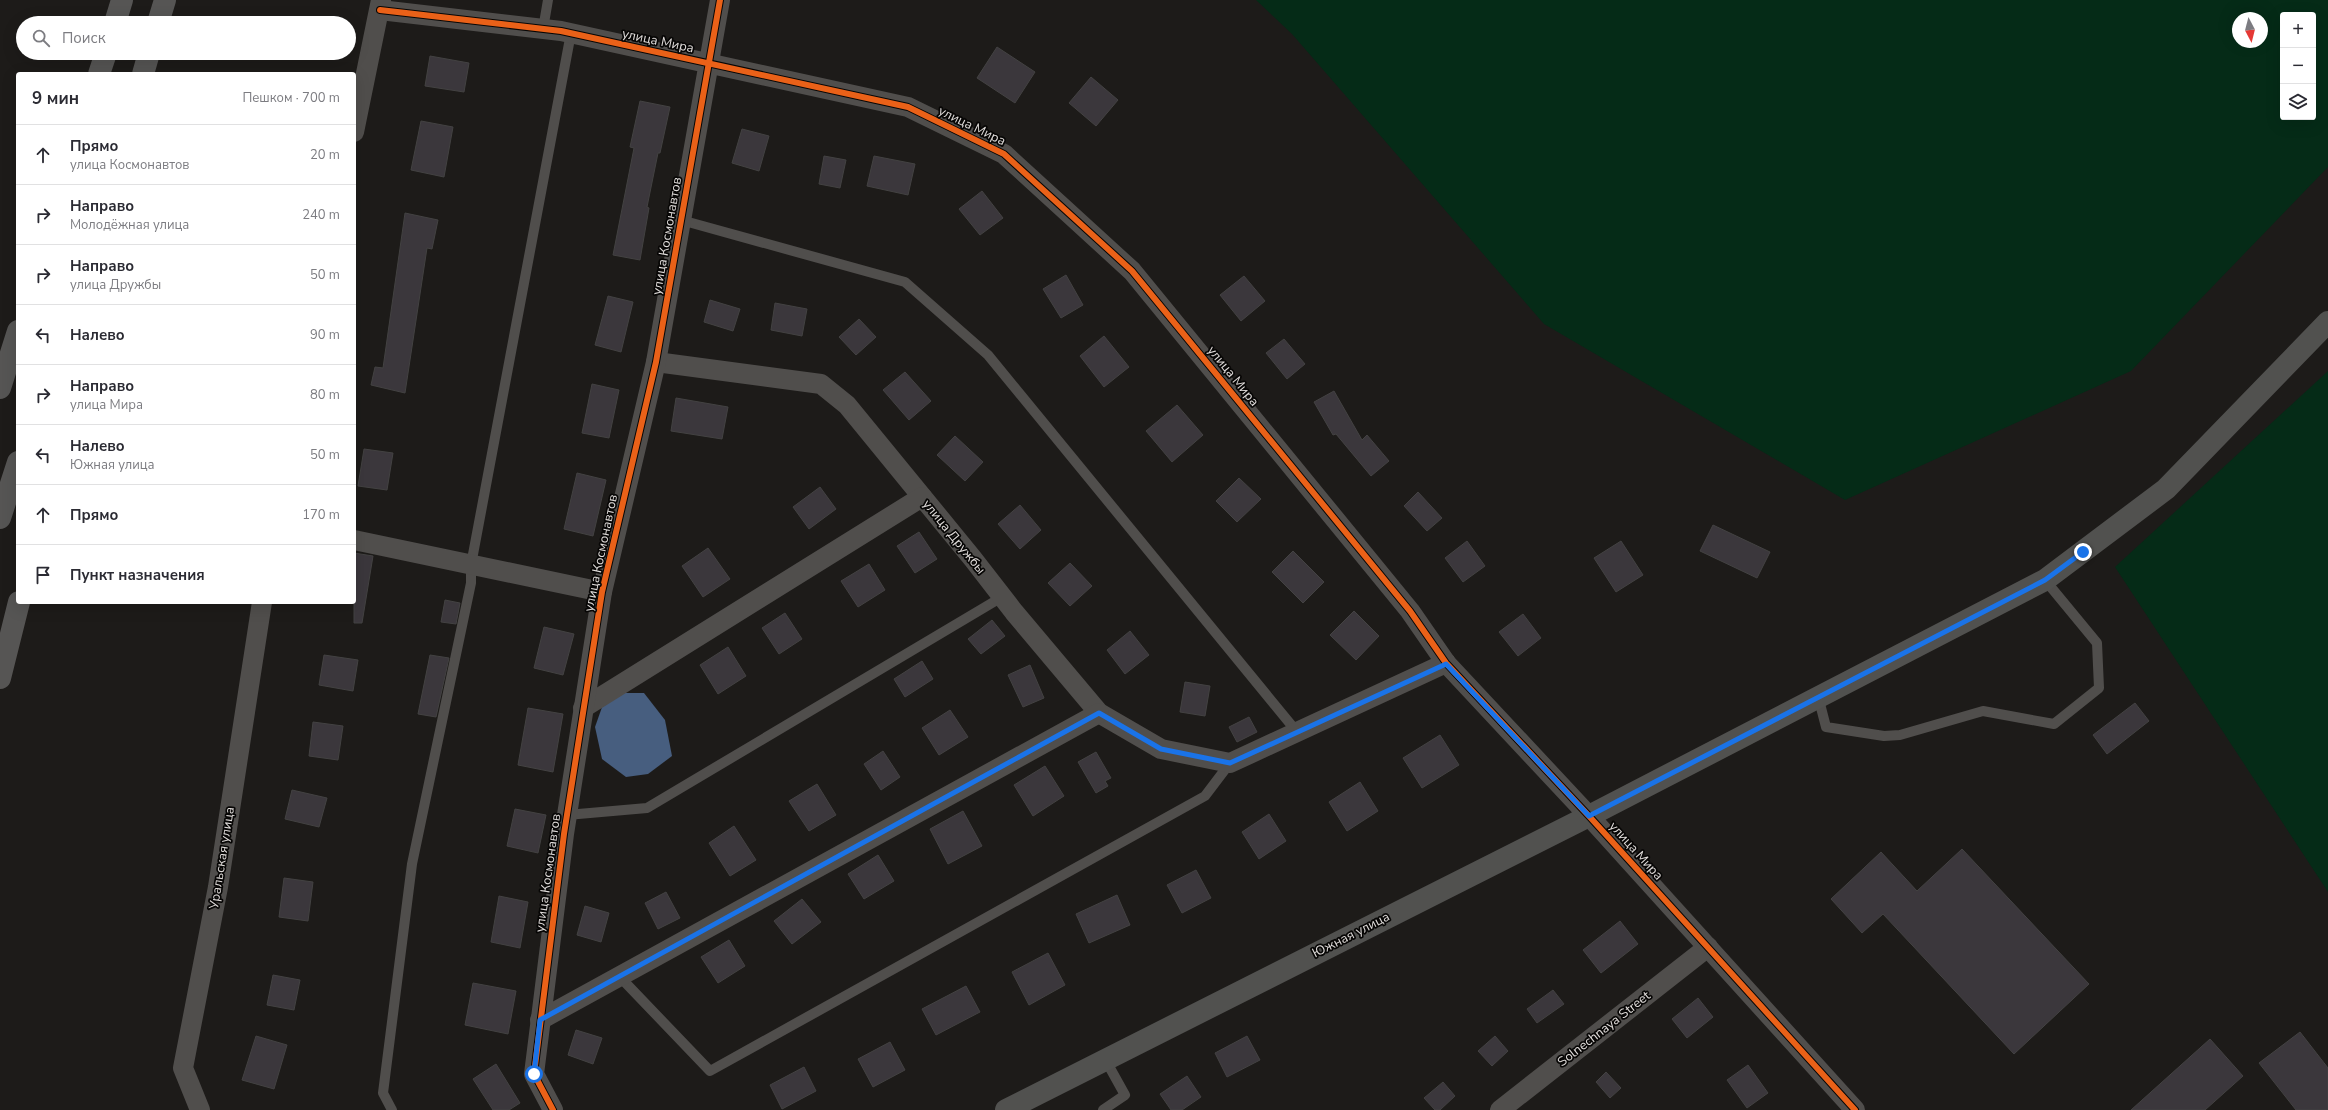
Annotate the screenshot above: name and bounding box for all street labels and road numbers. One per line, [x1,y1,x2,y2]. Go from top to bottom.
street label: улица Мира [620,25,696,57]
street label: улица Мира [935,102,1009,150]
street label: улица Космонавтов [648,176,686,296]
street label: улица Мира [1203,342,1263,410]
street label: улица Космонавтов [580,493,622,613]
street label: улица Дружбы [918,496,990,578]
street label: Уральская улица [205,805,239,911]
street label: улица Космонавтов [531,813,565,933]
street label: улица Мира [1605,818,1667,884]
street label: Южная улица [1309,908,1393,962]
street label: Solnechnaya Street [1554,987,1655,1071]

